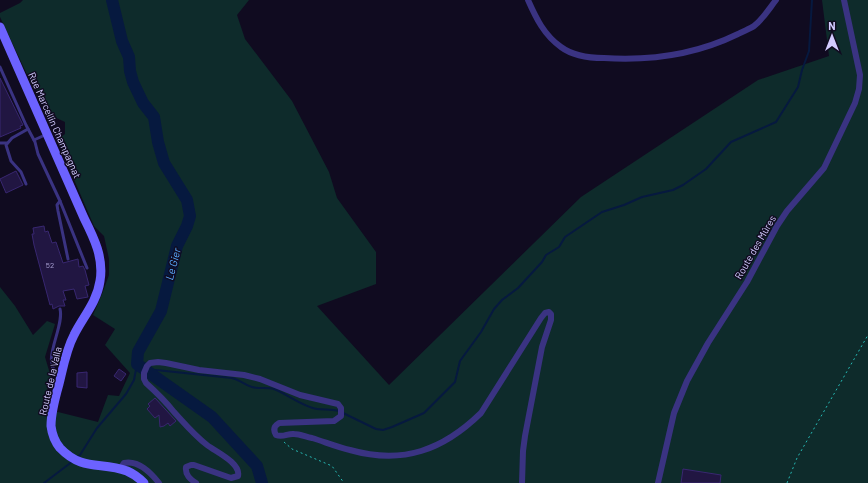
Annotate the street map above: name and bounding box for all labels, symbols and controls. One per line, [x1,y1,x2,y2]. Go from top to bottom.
north arrow [812,16,852,56]
text: N [828,19,836,32]
street label: Rue Marcellin Champagnat [26,70,84,180]
street label: Route des Mûres [732,213,778,281]
water label: Le Gier [162,245,183,281]
house number: 52 [46,260,54,270]
street label: Route de la Valla [36,345,64,417]

